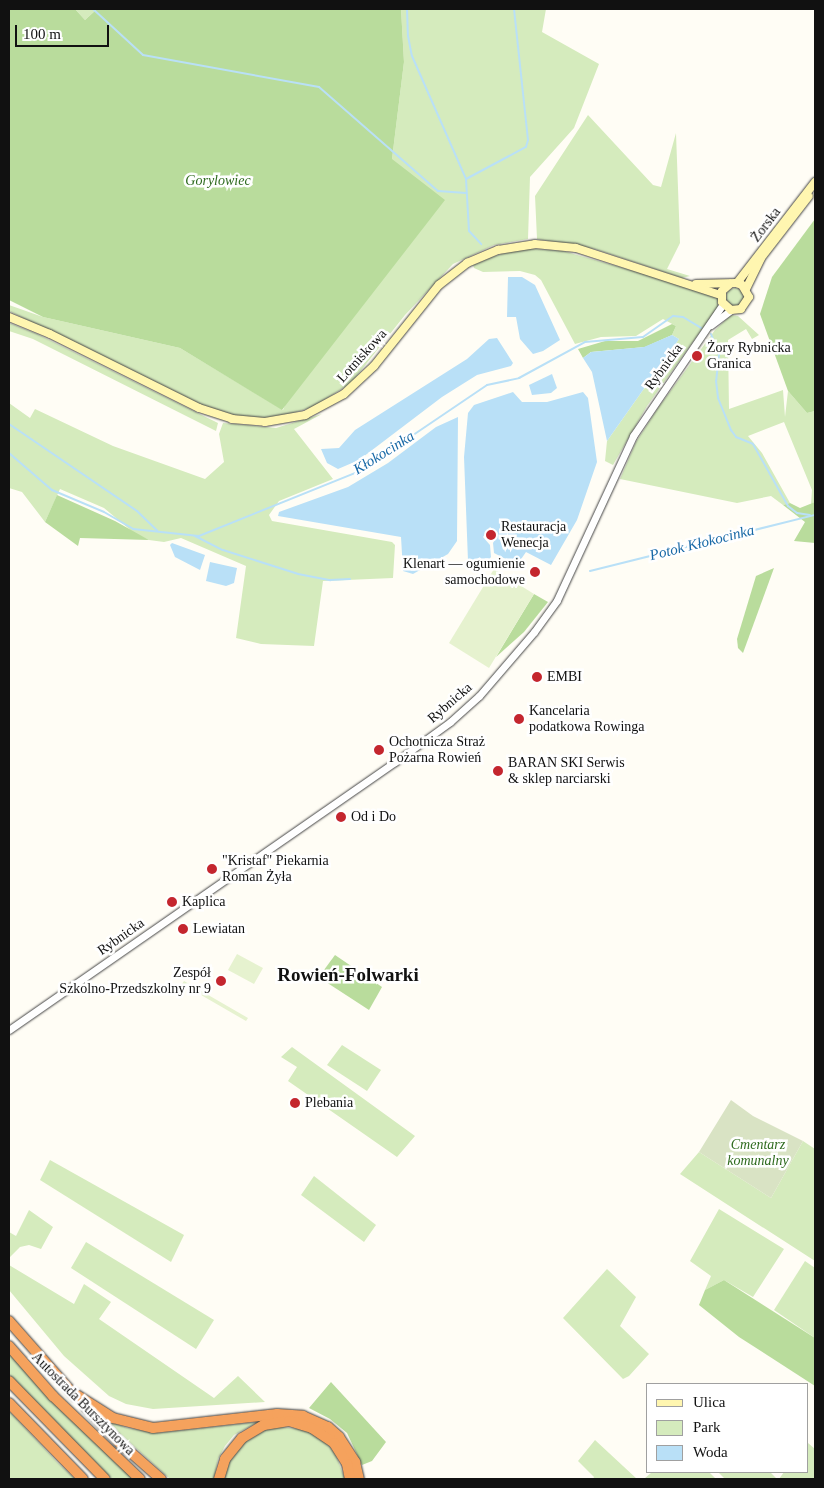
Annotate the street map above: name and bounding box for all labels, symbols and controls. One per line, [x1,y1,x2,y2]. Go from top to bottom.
scale bar [18,15,111,47]
text: 100 m [23,26,61,42]
park label: Gorylowiec [185,173,251,189]
street label: Żorska [748,204,784,246]
street label: Lotniskowa [334,326,390,386]
place label: Żory Rybnicka Granica [707,340,791,372]
street label: Rybnicka [642,341,686,393]
marker: Żory Rybnicka Granica [691,350,703,362]
water label: Kłokocinka [350,427,418,479]
place label: Restauracja Wenecja [501,519,566,552]
water label: Potok Kłokocinka [648,521,756,565]
marker: Restauracja Wenecja [485,529,497,541]
place label: Klenart — ogumienie samochodowe [403,556,525,588]
marker: Klenart — ogumienie samochodowe [529,566,541,578]
place label: EMBI [547,669,582,685]
marker: EMBI [531,671,543,683]
street label: Rybnicka [424,679,476,727]
place label: Kancelaria podatkowa Rowinga [529,703,644,736]
marker: Kancelaria podatkowa Rowinga [513,713,525,725]
place label: Ochotnicza Straż Pożarna Rowień [389,734,485,766]
marker: Ochotnicza Straż Pożarna Rowień [373,744,385,756]
place label: BARAN SKI Serwis & sklep narciarski [508,755,625,788]
marker: BARAN SKI Serwis & sklep narciarski [492,765,504,777]
place label: Od i Do [351,809,396,825]
marker: Od i Do [335,811,347,823]
place label: "Kristaf" Piekarnia Roman Żyła [222,853,329,886]
marker: "Kristaf" Piekarnia Roman Żyła [206,863,218,875]
place label: Kaplica [182,894,226,910]
marker: Kaplica [166,896,178,908]
street label: Rybnicka [94,915,148,959]
place label: Lewiatan [193,921,245,937]
marker: Lewiatan [177,923,189,935]
district label: Rowień-Folwarki [277,964,419,986]
place label: Zespół Szkolno-Przedszkolny nr 9 [59,965,211,998]
marker: Zespół Szkolno-Przedszkolny nr 9 [215,975,227,987]
place label: Plebania [305,1095,353,1111]
marker: Plebania [289,1097,301,1109]
park label: Cmentarz komunalny [727,1137,789,1170]
street label: Autostrada Bursztynowa [28,1349,138,1459]
legend [646,1383,809,1473]
text: Ulica [693,1394,725,1410]
text: Park [693,1419,721,1435]
text: Woda [693,1444,728,1460]

